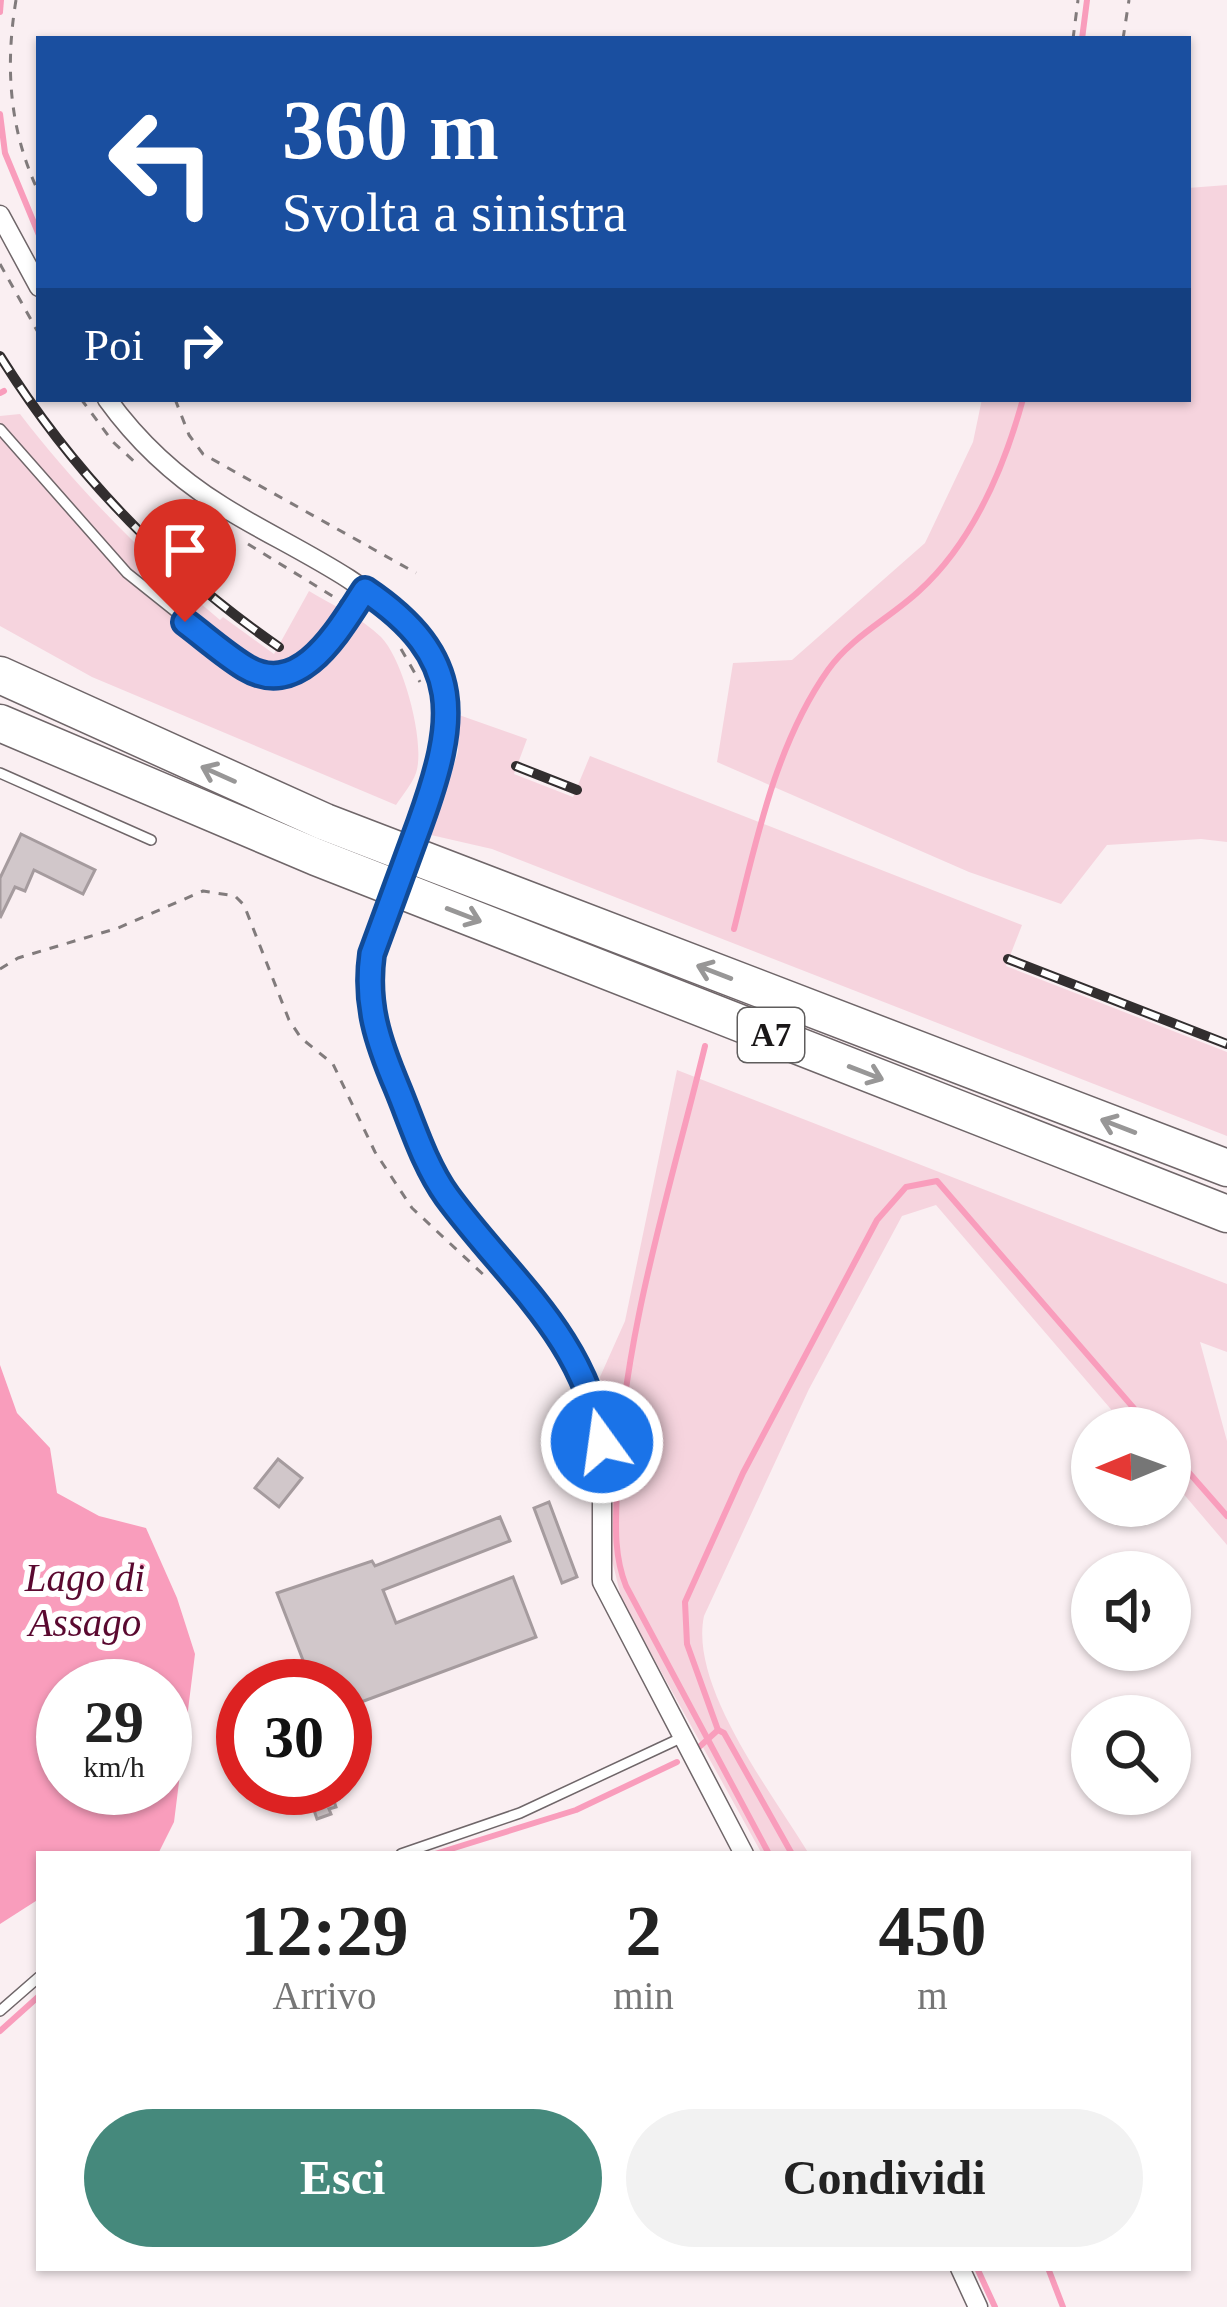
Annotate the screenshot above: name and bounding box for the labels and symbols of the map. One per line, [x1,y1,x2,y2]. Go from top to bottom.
pin [134,499,236,622]
one-way arrow [201,762,237,784]
one-way arrow [444,906,481,927]
one-way arrow [697,959,734,981]
road number: A7 [738,1008,804,1062]
one-way arrow [846,1063,883,1085]
one-way arrow [1100,1114,1137,1136]
position arrow [539,1379,665,1505]
north arrow [1071,1407,1191,1527]
water label: Lago di Assago [24,1556,145,1645]
speed limit sign: 30 [216,1659,372,1815]

